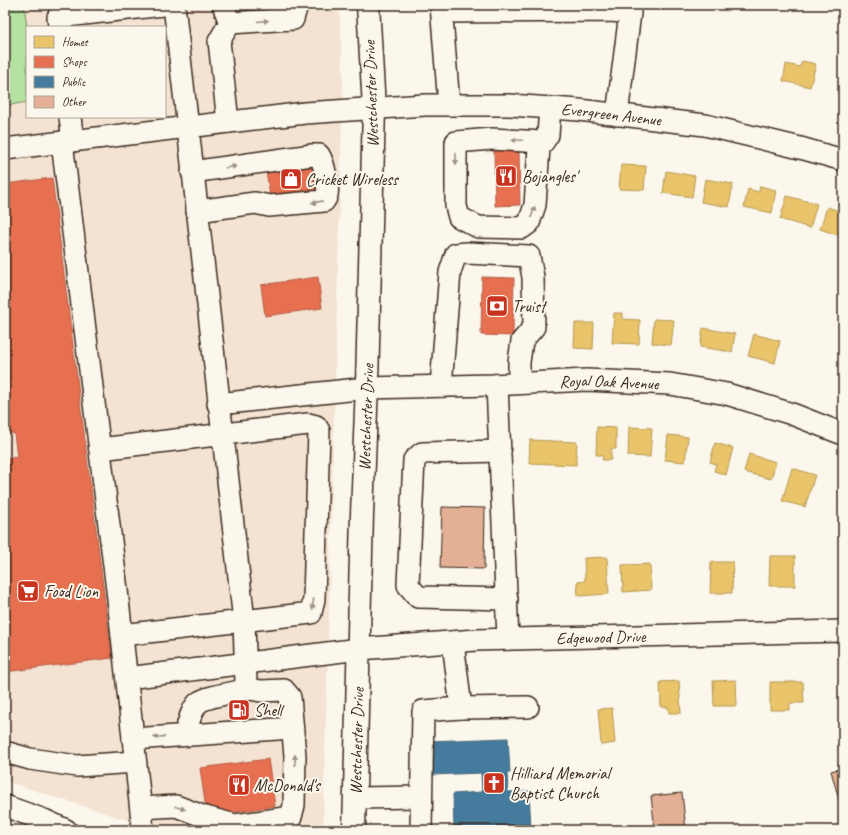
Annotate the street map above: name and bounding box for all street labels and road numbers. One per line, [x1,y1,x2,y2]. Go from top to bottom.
street label: Westchester Drive [359,39,383,148]
street label: Evergreen Avenue [561,98,664,130]
street label: Westchester Drive [353,362,378,471]
street label: Royal Oak Avenue [559,369,661,394]
street label: Edgewood Drive [556,625,647,649]
street label: Westchester Drive [344,686,368,795]

